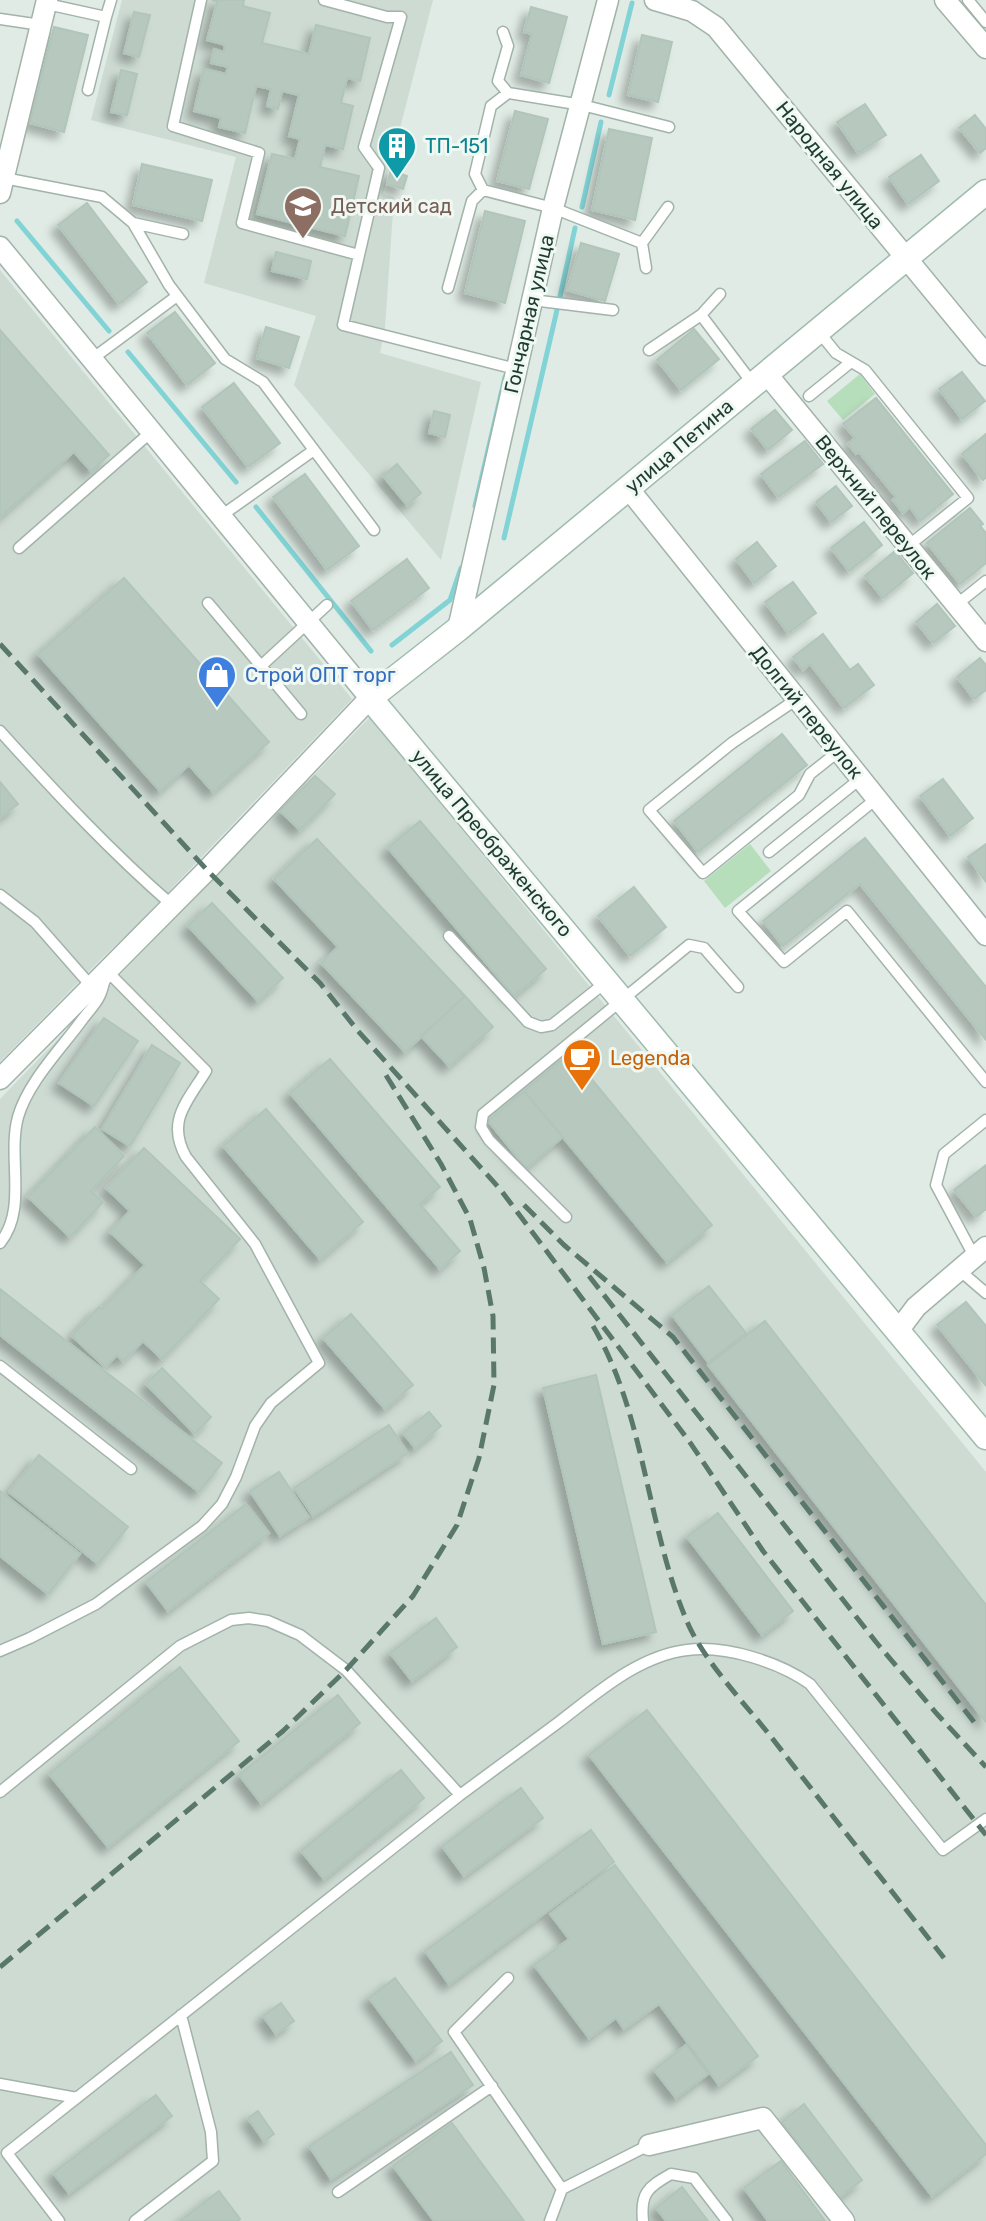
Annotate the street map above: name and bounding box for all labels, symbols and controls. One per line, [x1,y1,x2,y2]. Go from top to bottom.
street label: Народная улица [771,96,889,234]
building icon: ТП-151 [376,125,418,180]
place label: ТП-151 [425,134,488,158]
school or university icon: Детский сад [282,185,324,240]
place label: Детский сад [331,194,452,218]
street label: Гончарная улица [499,232,559,396]
street label: улица Петина [620,394,738,498]
street label: Верхний переулок [810,430,942,584]
street label: Долгий переулок [746,640,868,784]
shop icon: Строй ОПТ торг [196,654,238,709]
place label: Строй ОПТ торг [245,663,396,687]
street label: улица Преображенского [406,744,578,942]
cafe icon: Legenda [561,1037,603,1092]
place label: Legenda [610,1046,690,1070]

